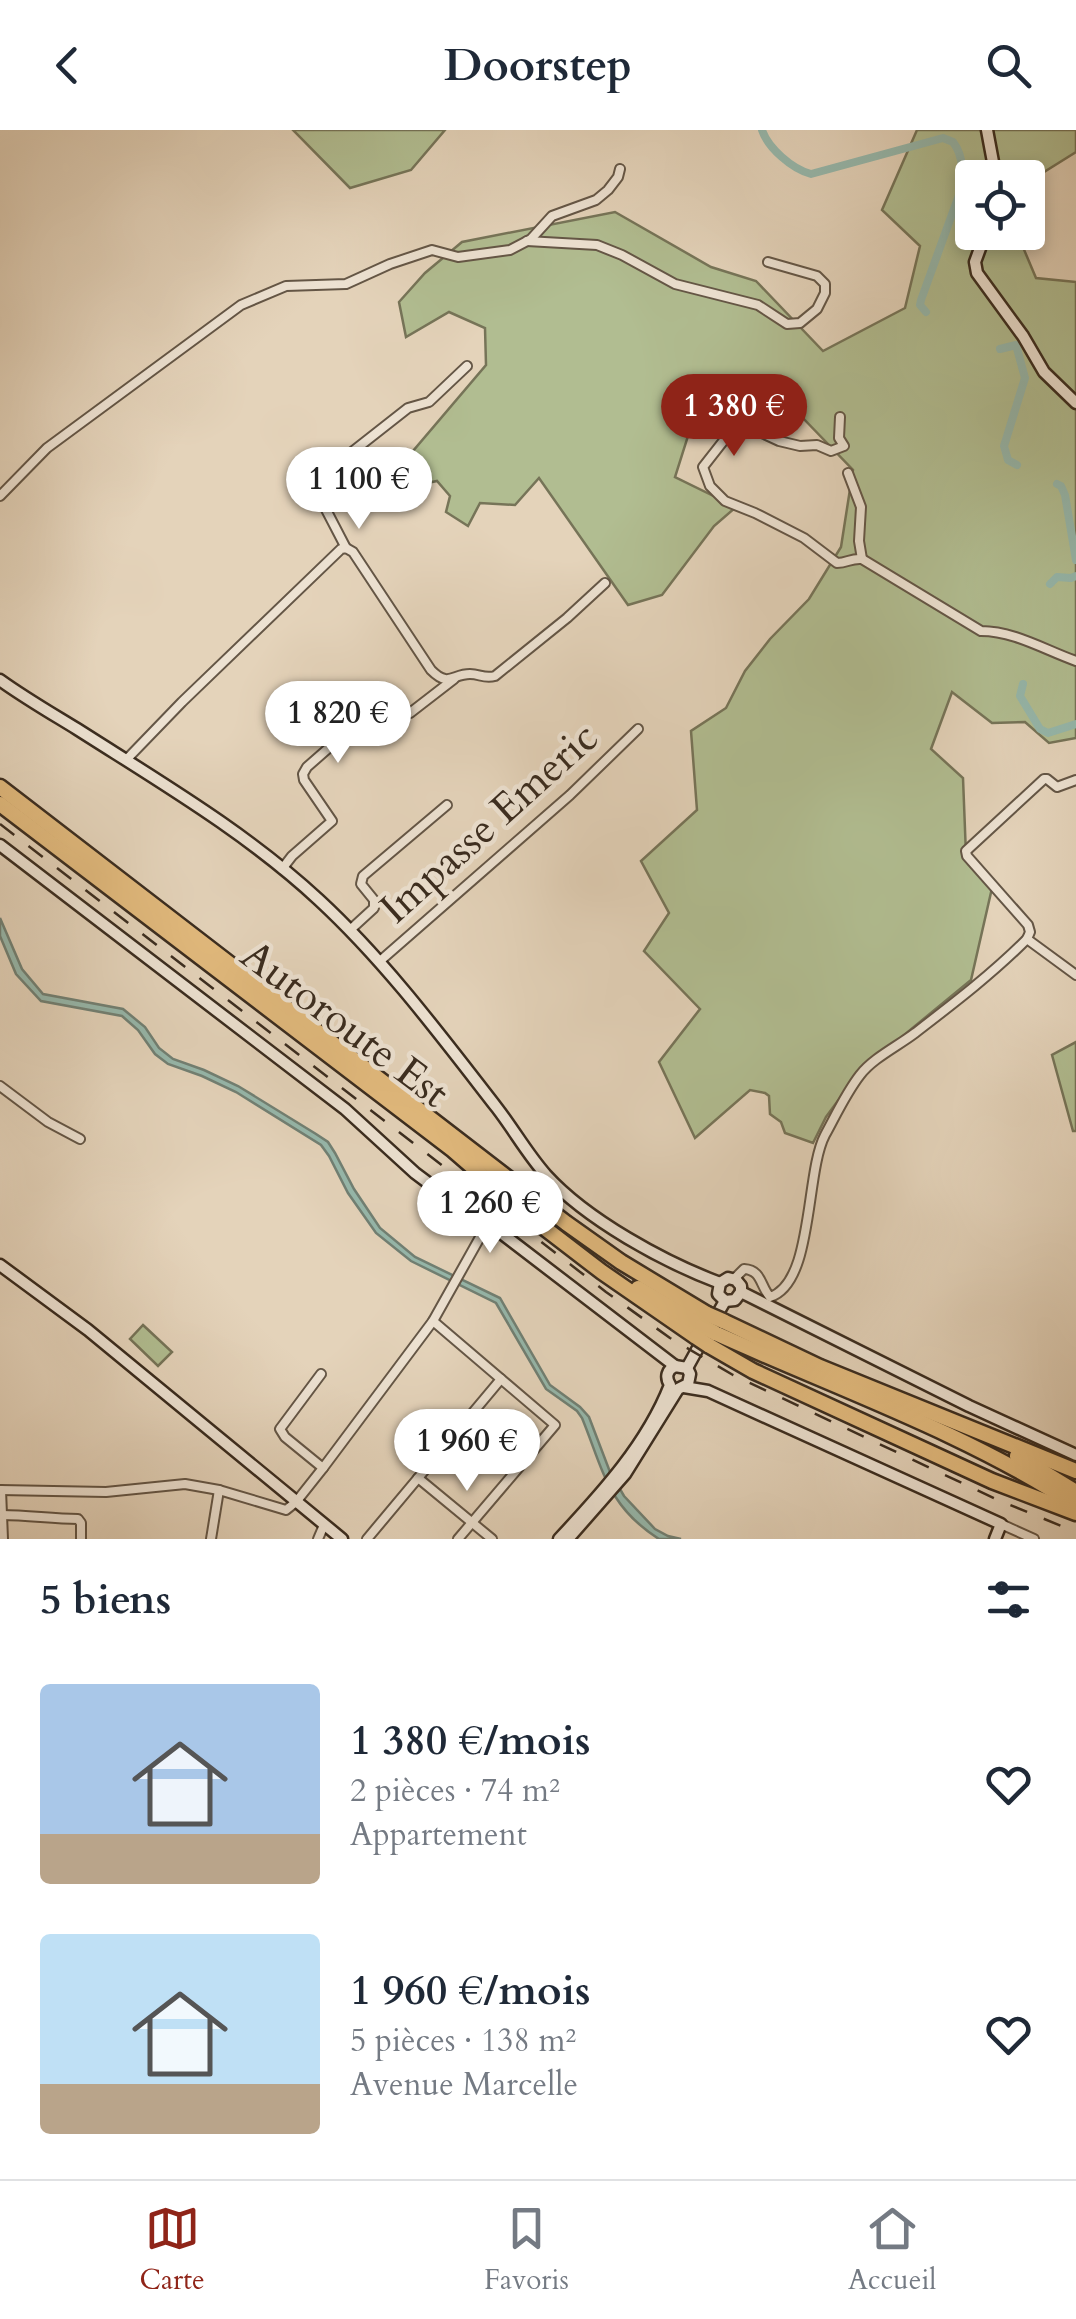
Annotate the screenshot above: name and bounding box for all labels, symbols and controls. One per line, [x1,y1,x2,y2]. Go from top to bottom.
text: Doorstep [444,35,632,96]
icon: back [40,38,95,93]
icon: search [981,38,1036,93]
map controls [955,160,1045,250]
button: locate [955,160,1045,250]
pin: 1 380 € [642,374,826,459]
text: 1 380 € [683,384,785,428]
pin: 1 100 € [267,447,451,532]
text: 1 100 € [308,457,410,501]
pin: 1 820 € [246,681,430,766]
text: 1 820 € [287,691,389,735]
street label: Impasse Emeric [368,710,610,936]
street label: Autoroute Est [229,927,461,1121]
pin: 1 260 € [398,1171,582,1256]
text: 1 260 € [439,1181,541,1225]
pin: 1 960 € [375,1409,559,1494]
text: 1 960 € [416,1419,518,1463]
text: 5 biens [40,1571,171,1628]
icon: filters [981,1572,1036,1627]
text: 1 380 €/mois [350,1712,591,1769]
icon: home [120,1724,240,1844]
icon: heart [981,1757,1036,1812]
text: 2 pièces · 74 m² [350,1769,560,1813]
text: Appartement [350,1813,527,1857]
text: 1 960 €/mois [350,1962,591,2019]
icon: home [120,1974,240,2094]
icon: heart [981,2007,1036,2062]
text: 5 pièces · 138 m² [350,2019,576,2063]
text: Avenue Marcelle [350,2063,578,2107]
tab: Carte [140,2201,205,2299]
tab: Favoris [484,2201,569,2299]
tab: Accueil [848,2201,936,2299]

